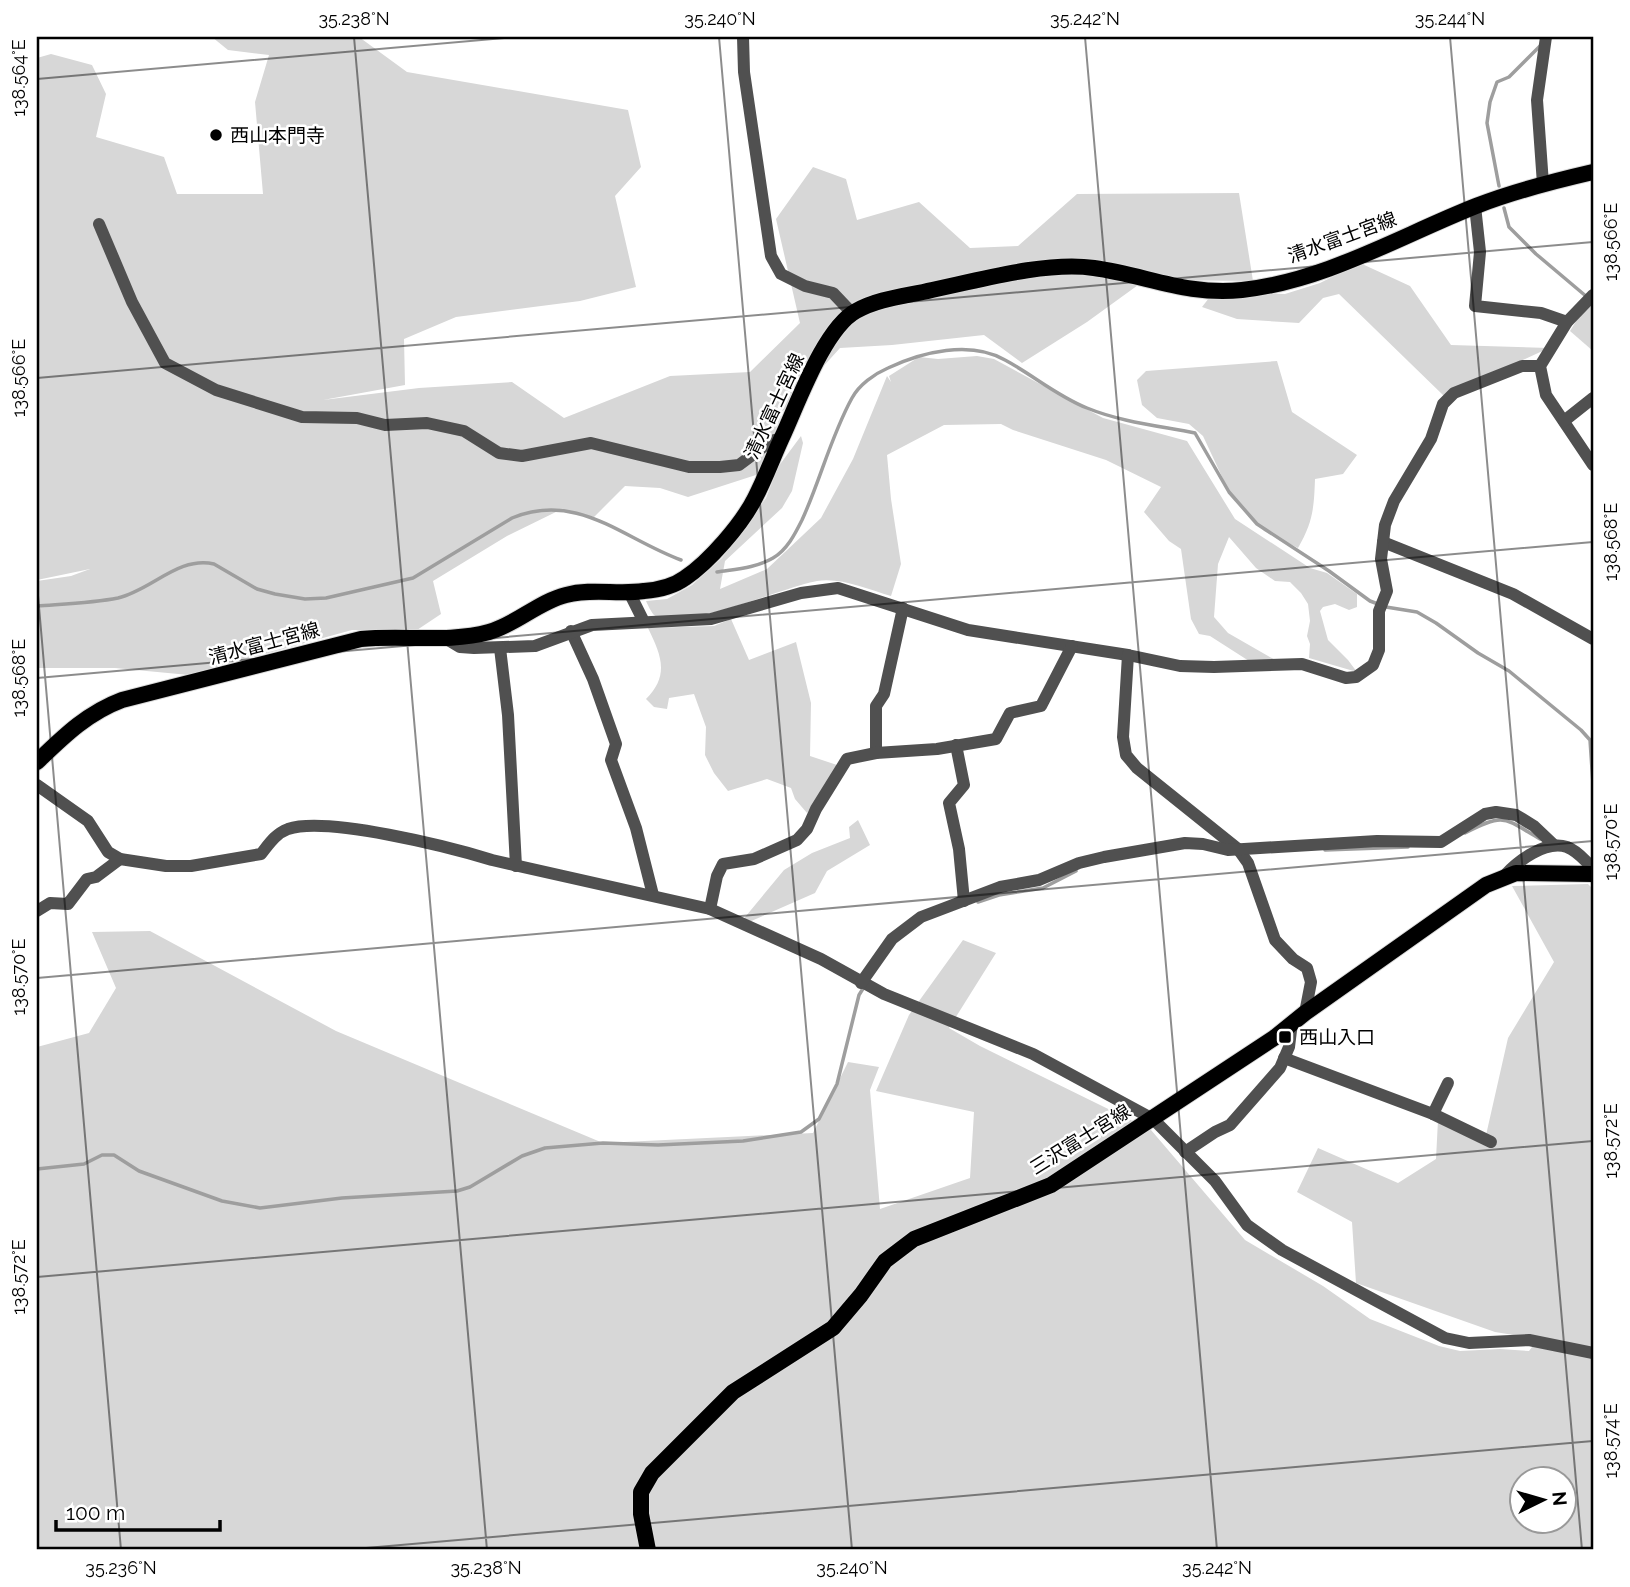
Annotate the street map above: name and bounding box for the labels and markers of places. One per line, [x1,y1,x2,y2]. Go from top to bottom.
place label: 西山本門寺 [230,124,325,146]
marker: 西山本門寺 [208,127,224,143]
place label: 西山入口 [1299,1026,1375,1048]
marker: 西山入口 [1277,1029,1293,1045]

